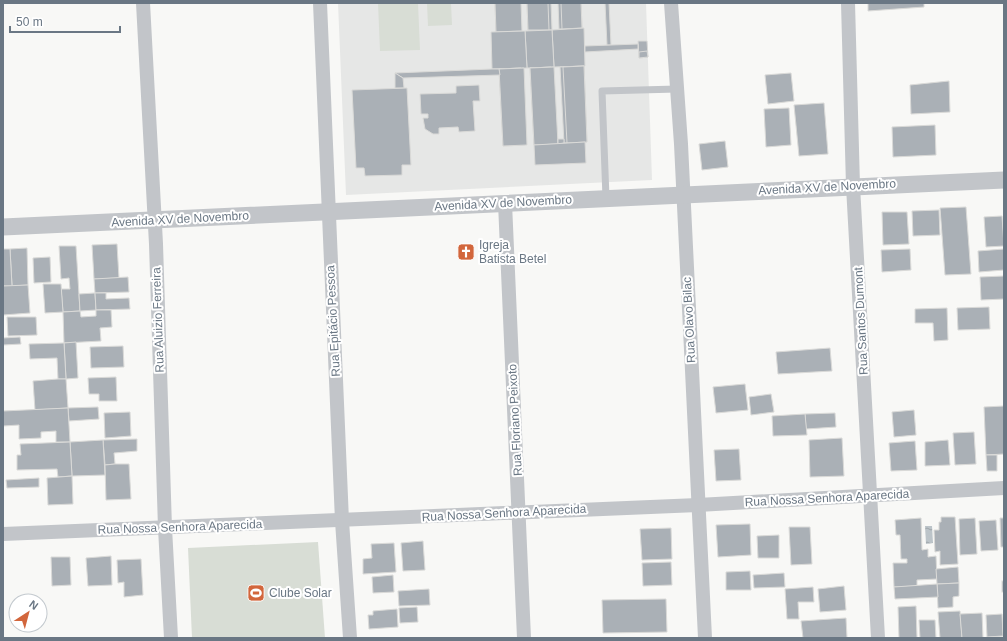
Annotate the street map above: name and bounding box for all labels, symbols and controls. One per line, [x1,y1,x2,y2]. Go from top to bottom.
scale bar [10,8,120,34]
text: 50 m [16,15,43,29]
street label: Avenida XV de Novembro [758,176,897,198]
street label: Avenida XV de Novembro [434,192,573,214]
street label: Avenida XV de Novembro [111,208,250,230]
place label: Igreja Batista Betel [479,238,546,266]
church icon: Igreja Batista Betel [456,242,476,262]
street label: Rua Epitácio Pessoa [323,265,343,377]
street label: Rua Santos Dumont [851,266,871,375]
street label: Rua Aluizio Ferreira [149,267,167,373]
street label: Rua Olavo Bilac [680,277,698,363]
street label: Rua Floriano Peixoto [505,363,525,476]
street label: Rua Nossa Senhora Aparecida [744,487,910,509]
street label: Rua Nossa Senhora Aparecida [421,502,587,524]
street label: Rua Nossa Senhora Aparecida [97,517,263,537]
sports icon: Clube Solar [246,583,266,603]
place label: Clube Solar [269,586,332,600]
north arrow [8,593,48,633]
text: N [27,598,41,612]

